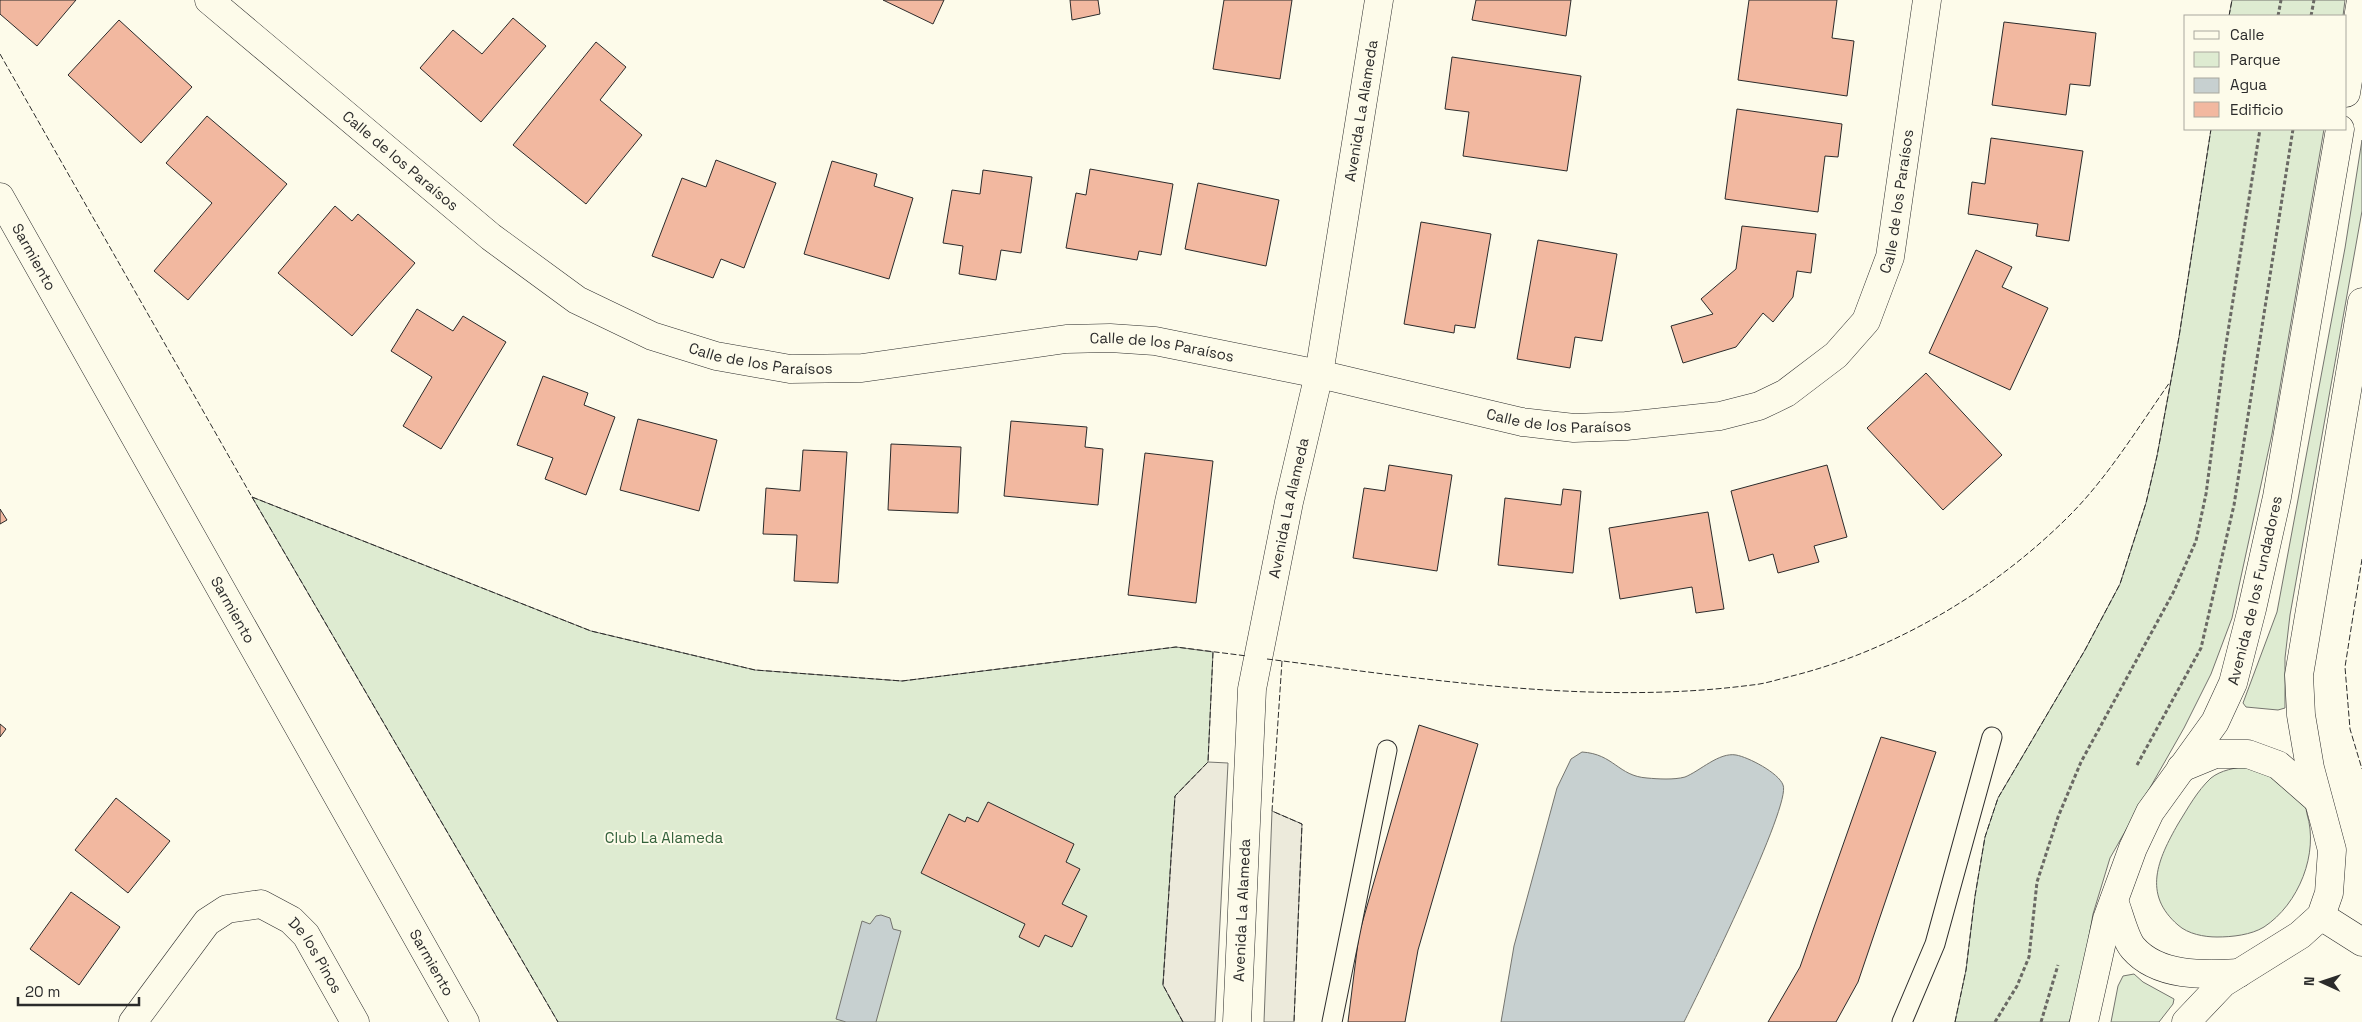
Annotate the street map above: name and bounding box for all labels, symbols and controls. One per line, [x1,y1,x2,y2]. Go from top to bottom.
legend [2184,15,2347,130]
text: Calle [2230,25,2265,44]
street label: Avenida La Alameda [1340,38,1382,183]
text: Parque [2230,50,2281,69]
text: Agua [2230,75,2267,94]
text: Edificio [2230,100,2284,119]
street label: Calle de los Paraísos [339,106,463,215]
street label: Calle de los Paraísos [1875,128,1917,276]
street label: Sarmiento [8,220,61,294]
street label: Calle de los Paraísos [1089,328,1236,366]
street label: Calle de los Paraísos [686,338,833,378]
street label: Calle de los Paraísos [1485,404,1632,437]
street label: Avenida La Alameda [1264,435,1313,580]
street label: Avenida de los Fundadores [2223,494,2286,687]
street label: Sarmiento [207,573,260,647]
park label: Club La Alameda [605,828,724,847]
street label: Avenida La Alameda [1229,838,1254,982]
street label: De los Pinos [285,913,347,997]
street label: Sarmiento [406,926,458,999]
north arrow [2297,957,2347,1007]
scale bar [18,974,139,1006]
text: N [2300,976,2318,986]
text: 20 m [25,982,60,1001]

